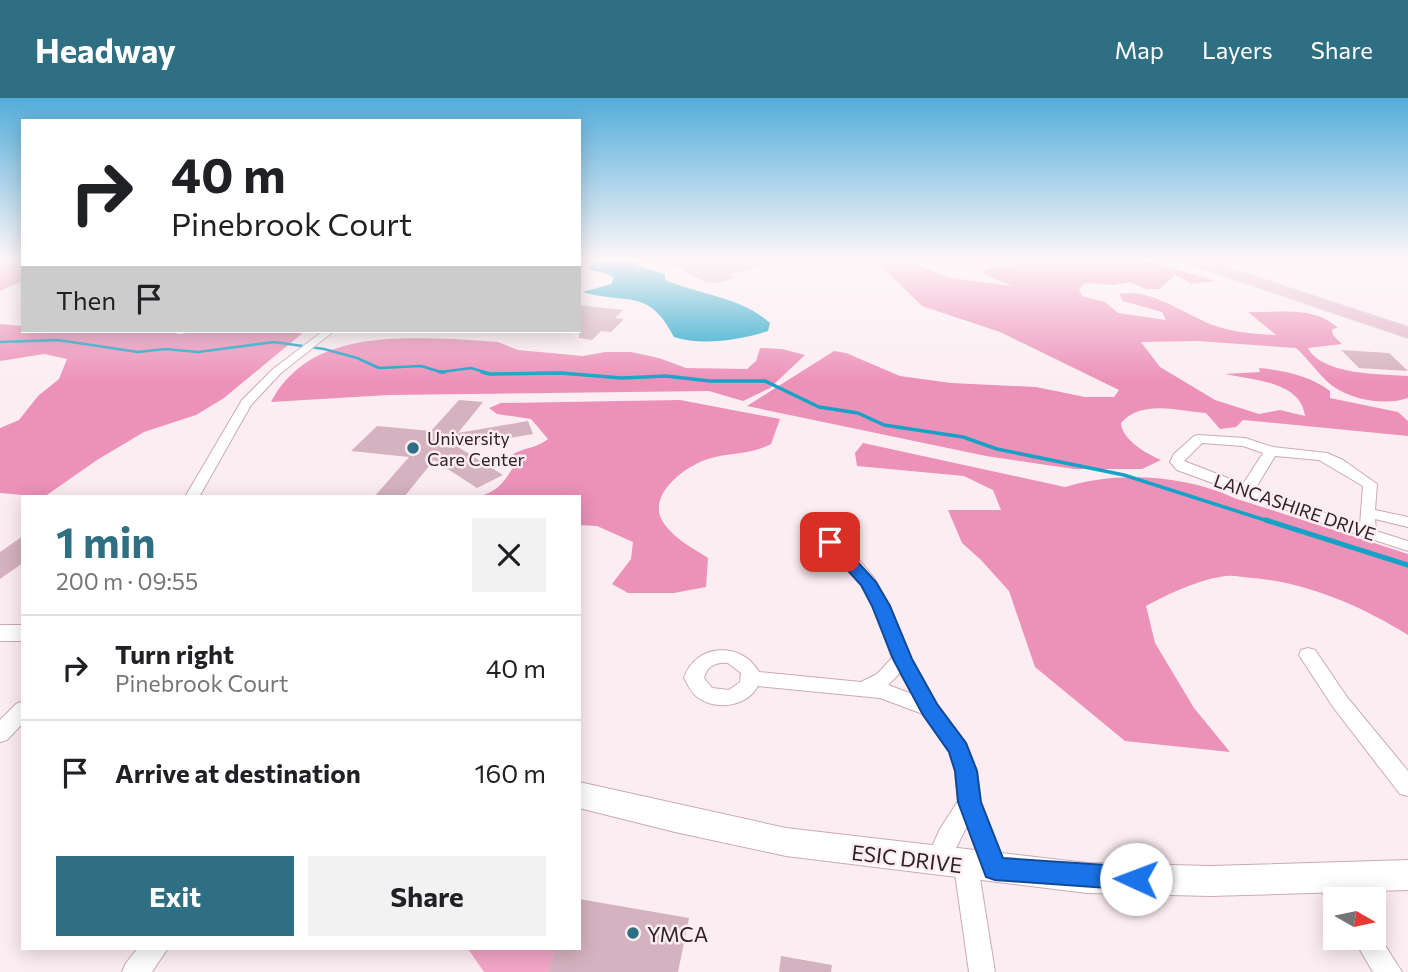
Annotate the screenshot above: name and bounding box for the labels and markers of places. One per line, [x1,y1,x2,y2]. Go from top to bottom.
place label: University Care Center [427,427,525,470]
marker: University Care Center [405,440,421,456]
pin [800,512,860,572]
place label: YMCA [647,921,708,946]
marker: YMCA [625,925,641,941]

